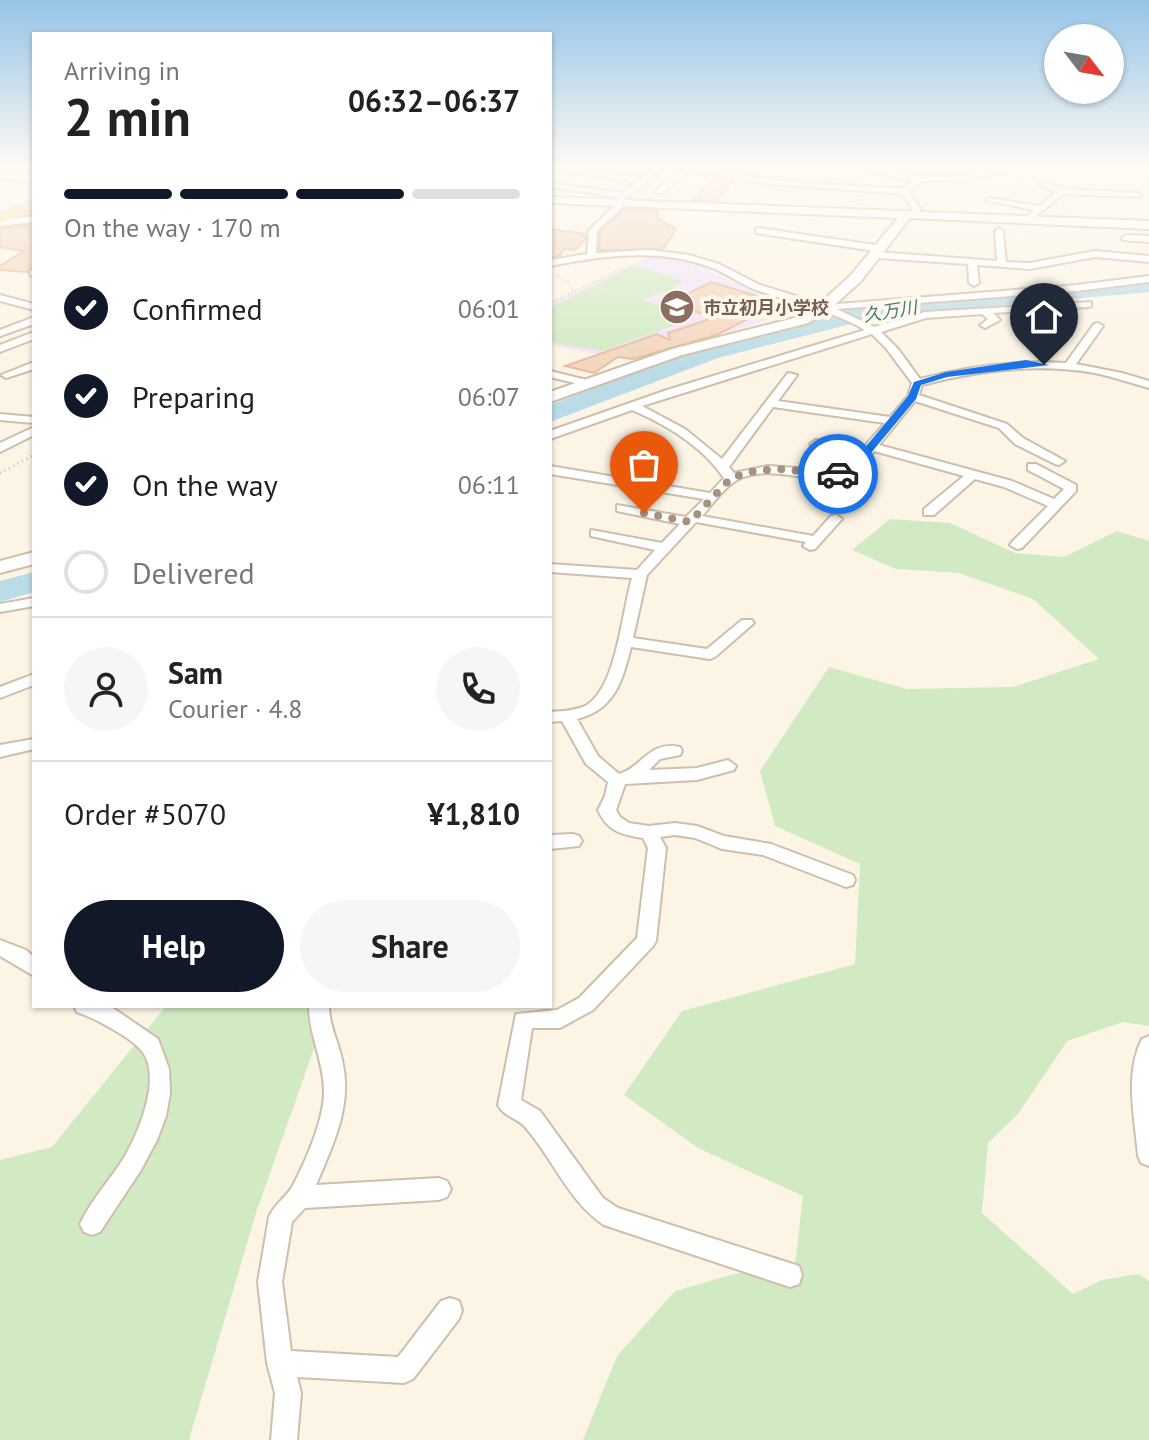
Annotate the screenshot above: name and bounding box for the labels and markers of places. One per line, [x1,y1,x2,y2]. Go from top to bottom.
pin [1010,283,1078,365]
school or university icon: 市立初月小学校 [658,288,696,326]
place label: 市立初月小学校 [703,296,829,319]
pin [610,431,678,513]

